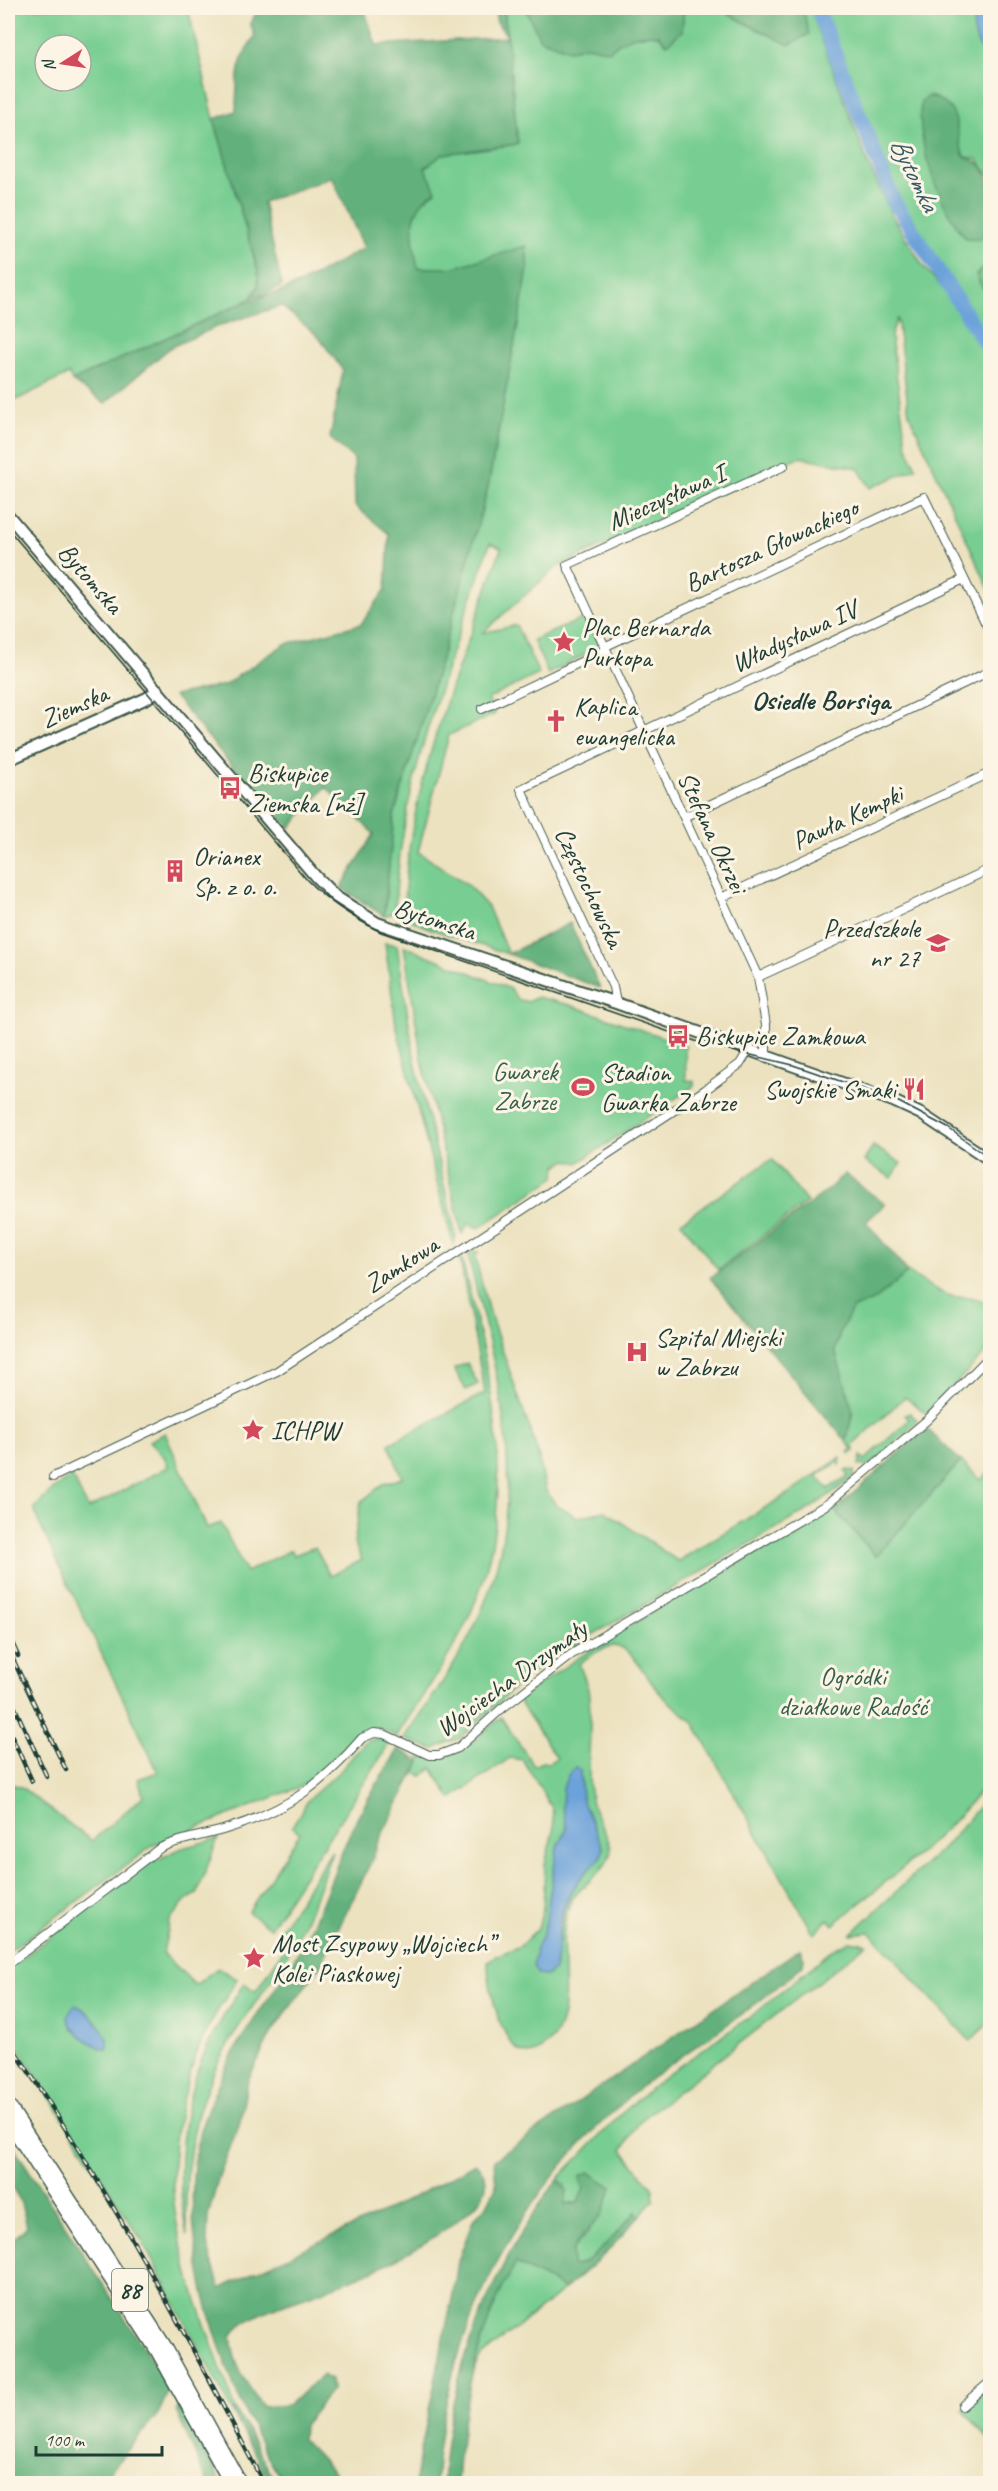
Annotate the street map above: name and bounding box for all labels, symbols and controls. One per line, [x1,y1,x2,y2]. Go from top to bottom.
north arrow [33,33,93,93]
text: N [38,56,60,73]
water label: Bytomka [883,132,948,218]
street label: Mieczysława I [602,455,735,538]
street label: Bartosza Głowackiego [679,490,866,600]
street label: Bytomska [51,536,132,622]
street label: Władysława IV [726,591,867,680]
place label: Plac Bernarda Purkopa [582,611,712,674]
place icon: Plac Bernarda Purkopa [551,629,577,655]
street label: Ziemska [35,676,115,736]
district label: Osiedle Borsiga [752,683,893,717]
place label: Kaplica ewangelicka [574,690,676,753]
church icon: Kaplica ewangelicka [543,708,569,734]
place label: Biskupice Ziemska [nż] [248,757,366,820]
street label: Stefana Okrzei [670,766,756,901]
bus stop icon: Biskupice Ziemska [nż] [217,775,243,801]
street label: Pawła Kempki [787,776,911,857]
street label: Częstochowska [547,822,633,955]
place label: Orianex Sp. z o. o. [193,840,277,903]
building icon: Orianex Sp. z o. o. [162,858,188,884]
street label: Bytomska [390,891,481,949]
place label: Przedszkole nr 27 [823,912,922,975]
school or university icon: Przedszkole nr 27 [925,930,951,956]
place label: Biskupice Zamkowa [696,1020,866,1053]
bus stop icon: Biskupice Zamkowa [665,1023,691,1049]
park label: Gwarek Zabrze [493,1055,560,1118]
place label: Stadion Gwarka Zabrze [601,1056,738,1119]
place label: Swojskie Smaki [764,1073,899,1106]
sports icon: Stadion Gwarka Zabrze [570,1074,596,1100]
restaurant icon: Swojskie Smaki [901,1076,927,1102]
street label: Zamkowa [358,1227,446,1301]
place label: Szpital Miejski w Zabrzu [655,1321,784,1384]
hospital icon: Szpital Miejski w Zabrzu [624,1339,650,1365]
place label: ICHPW [271,1414,344,1447]
place icon: ICHPW [240,1417,266,1443]
street label: Wojciecha Drzymały [429,1611,595,1744]
park label: Ogródki działkowe Radość [779,1660,931,1723]
place label: Most Zsypowy „Wojciech” Kolei Piaskowej [272,1927,500,1990]
place icon: Most Zsypowy „Wojciech” Kolei Piaskowej [241,1945,267,1971]
road number: 88 [112,2269,148,2311]
scale bar [36,2419,162,2457]
text: 100 m [45,2429,86,2451]

